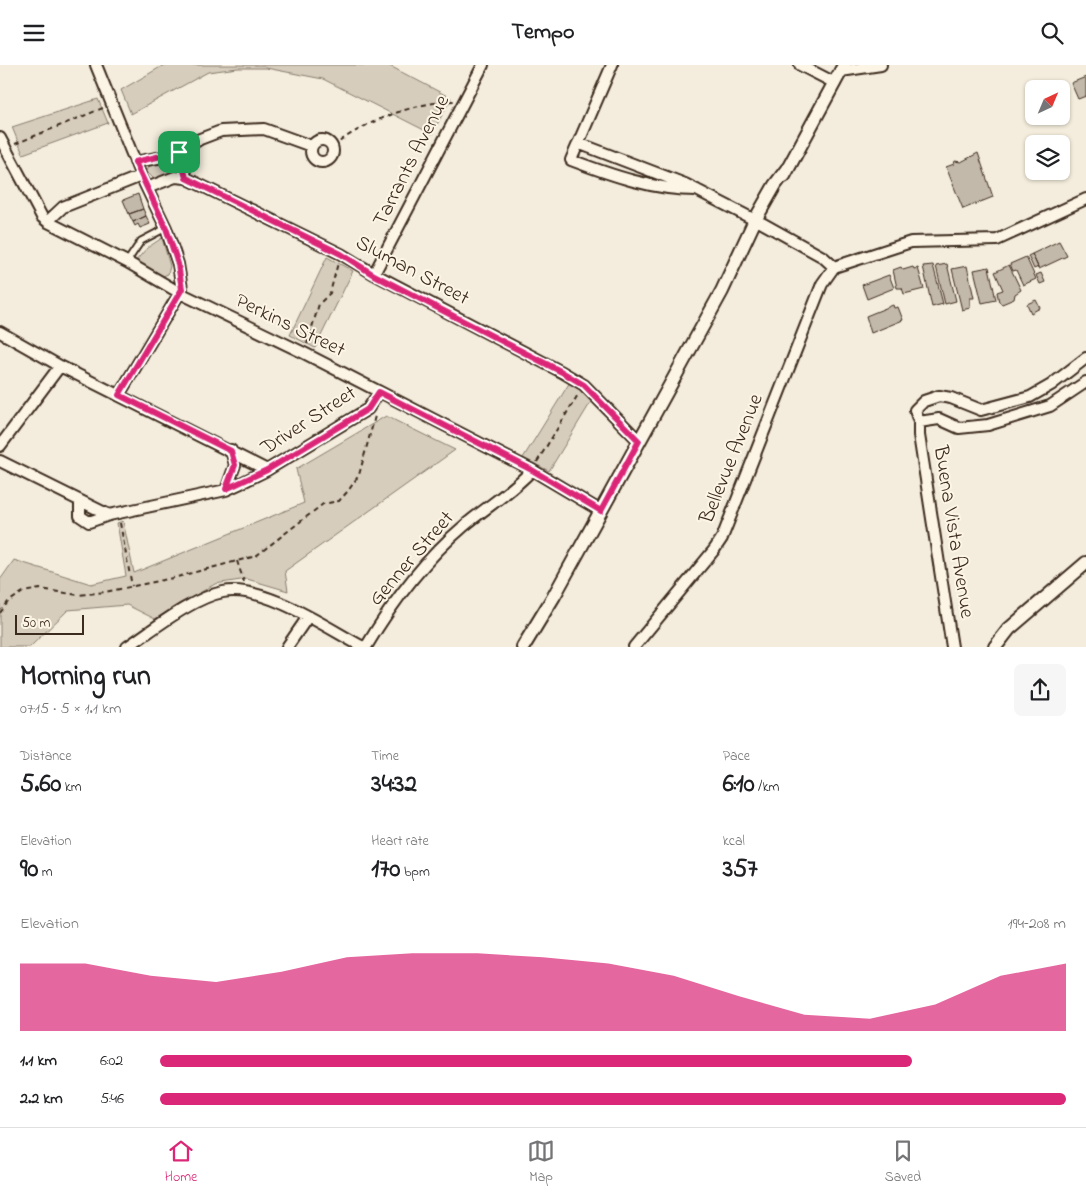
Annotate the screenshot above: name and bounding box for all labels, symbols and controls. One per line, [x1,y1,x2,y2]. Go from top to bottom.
text: Tempo [512,17,574,49]
icon: menu [20,19,48,47]
icon: search [1038,19,1066,47]
north arrow [1025,80,1070,125]
map controls [1025,80,1070,180]
street label: Tarrants Avenue [366,90,458,232]
pin [158,131,200,173]
button: layers [1025,135,1070,180]
icon: arrive [165,138,193,166]
street label: Sluman Street [350,228,474,314]
street label: Perkins Street [230,286,350,366]
street label: Driver Street [254,379,363,464]
street label: Bellevue Avenue [692,389,772,529]
street label: Buena Vista Avenue [924,443,982,621]
street label: Genner Street [362,505,462,613]
scale bar [15,612,84,635]
text: 50 m [22,613,50,634]
text: Morning run [20,657,151,698]
button: share [1014,664,1066,716]
text: 07:15 · 5 × 1.1 km [20,697,121,721]
text: Distance [20,746,72,767]
text: Time [371,746,399,767]
text: Pace [723,746,750,767]
text: 5.60 [20,767,61,803]
text: 34:32 [371,767,417,803]
text: 6:10 [723,767,755,803]
text: km [61,777,82,798]
text: /km [755,777,779,798]
text: Elevation [20,831,71,852]
text: Heart rate [371,831,429,852]
text: kcal [723,831,745,852]
text: 90 [20,852,38,888]
text: 170 [371,852,400,888]
text: 357 [723,852,758,888]
text: m [38,862,53,883]
text: bpm [400,862,430,883]
text: Elevation [20,912,79,936]
text: 194–208 m [1008,912,1066,936]
text: 1.1 km [20,1049,57,1073]
text: 6:02 [100,1049,123,1073]
text: 2.2 km [20,1087,63,1111]
text: 5:46 [100,1087,124,1111]
tab: Home [165,1137,197,1188]
tab: Map [527,1137,555,1188]
tab: Saved [885,1137,921,1188]

